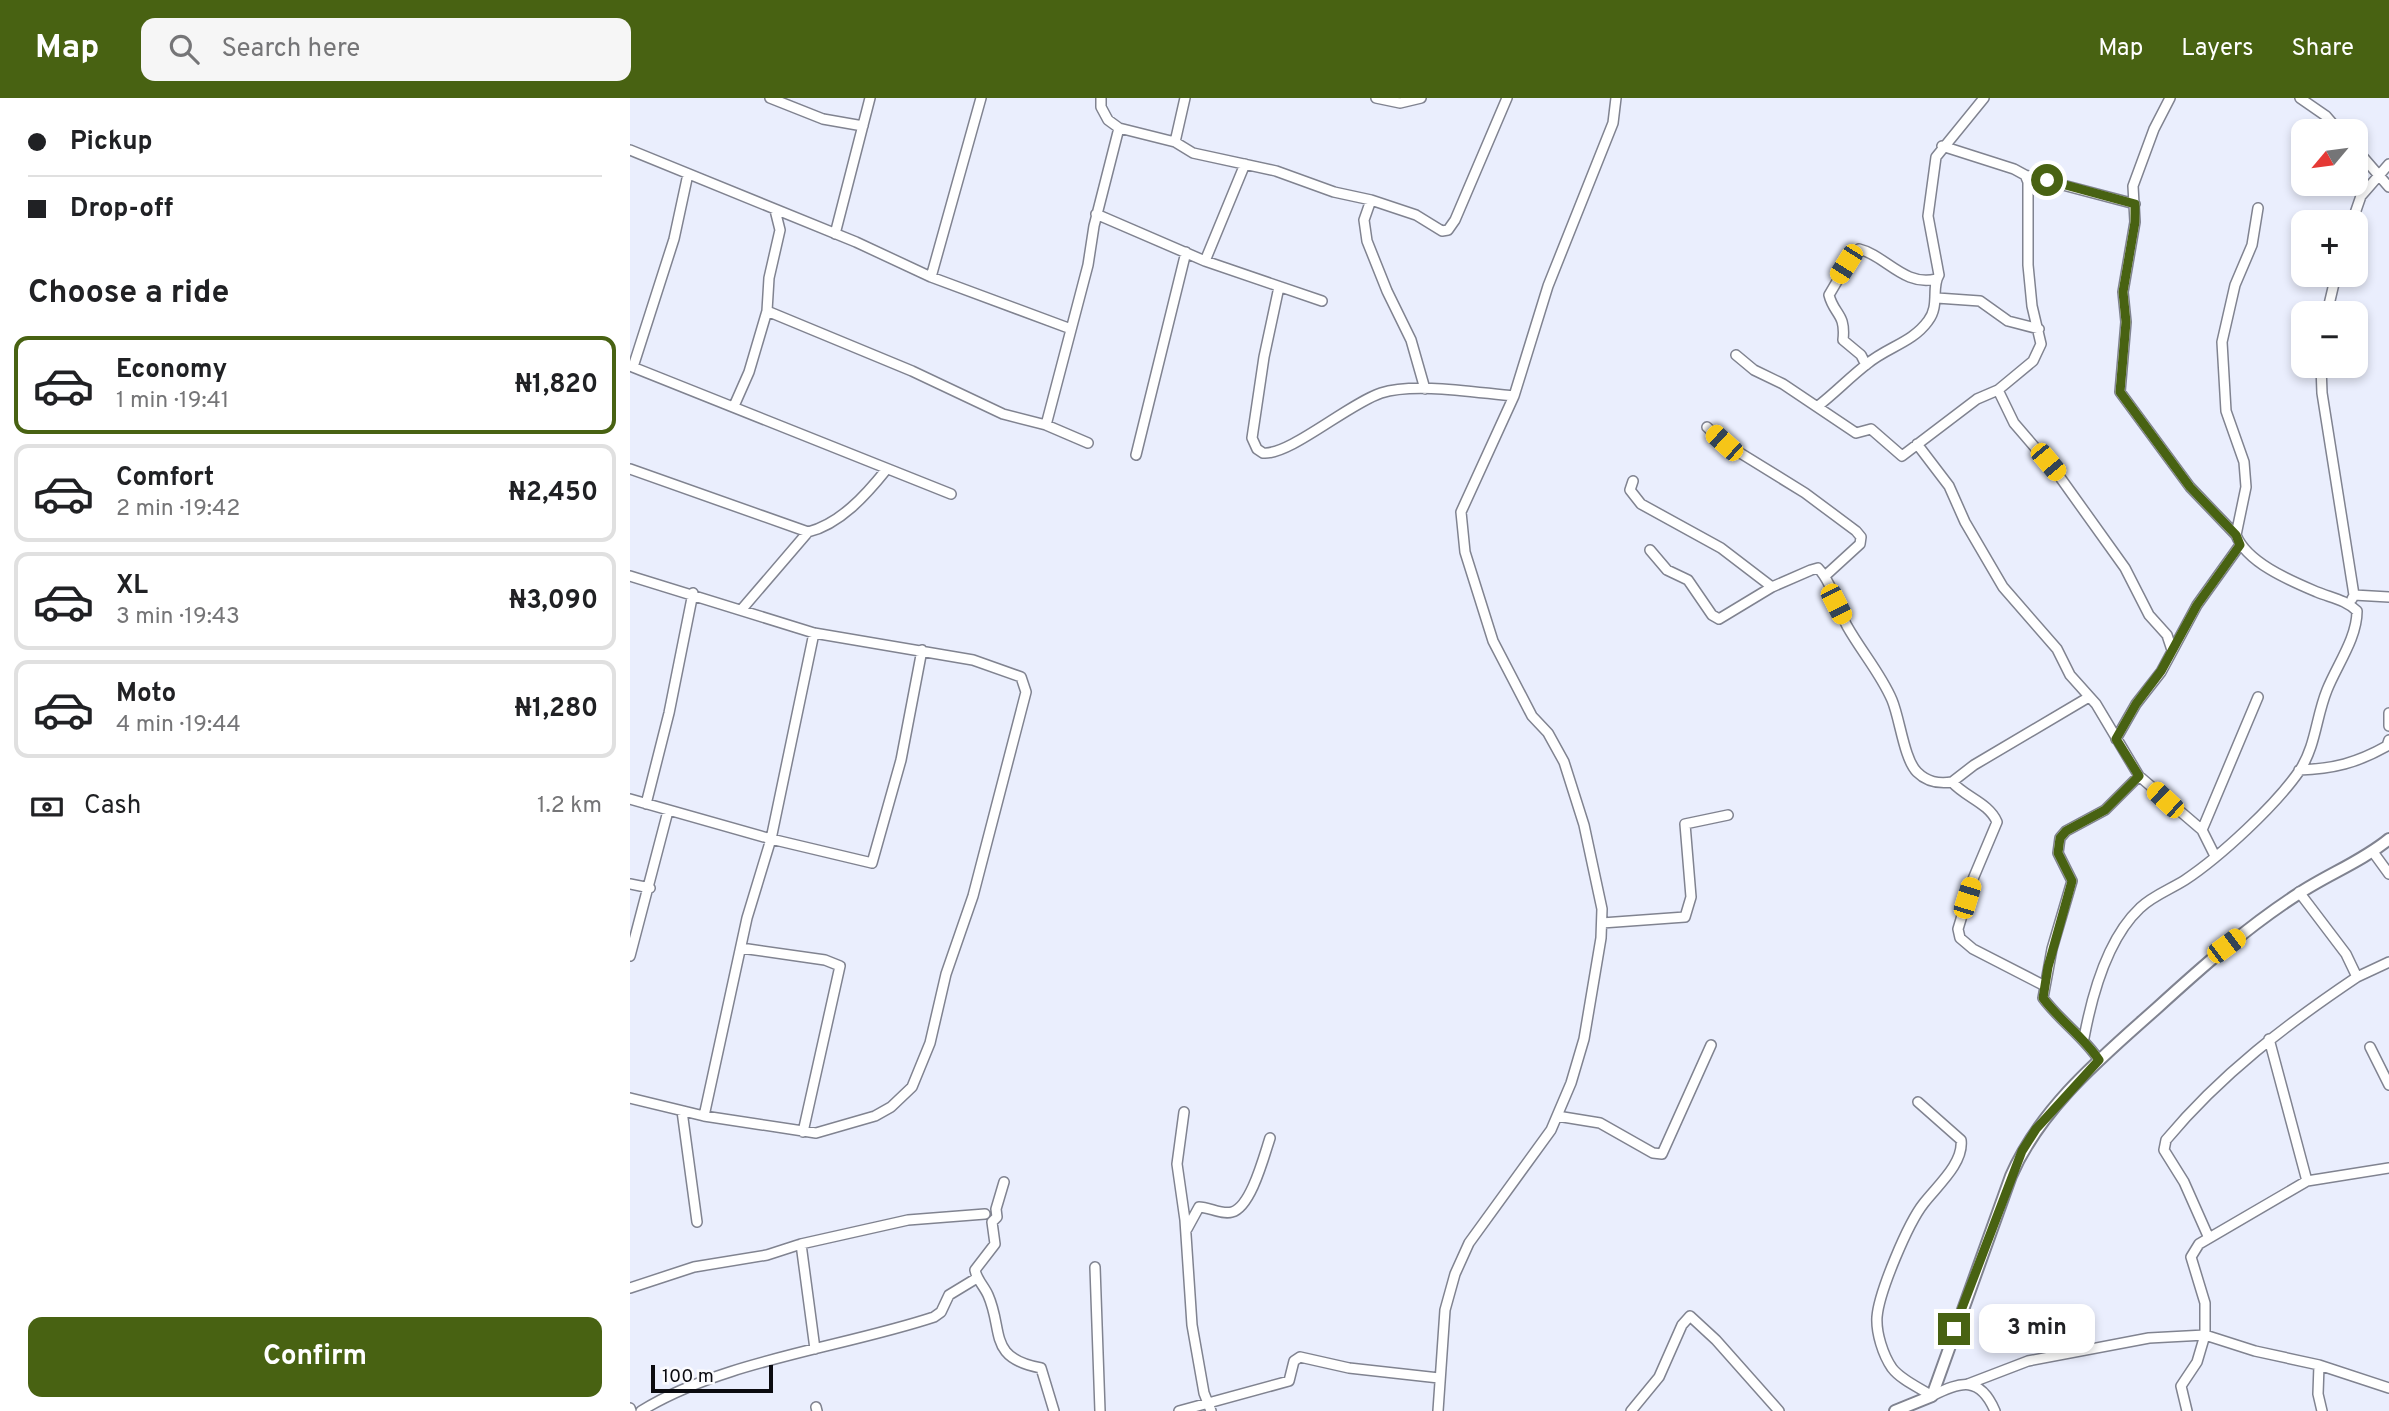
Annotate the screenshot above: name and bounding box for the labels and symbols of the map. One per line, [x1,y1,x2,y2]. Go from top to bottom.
north arrow [2291,119,2368,196]
route start [2031,164,2063,196]
car [1826,241,1867,287]
car [1702,421,1747,465]
car [2027,439,2070,485]
car [1818,581,1855,627]
car [2143,778,2188,822]
car [1951,875,1984,921]
car [2203,925,2250,967]
callout: 3 min [1978,1304,2094,1354]
route end [1938,1313,1970,1345]
scale bar [651,1362,774,1394]

